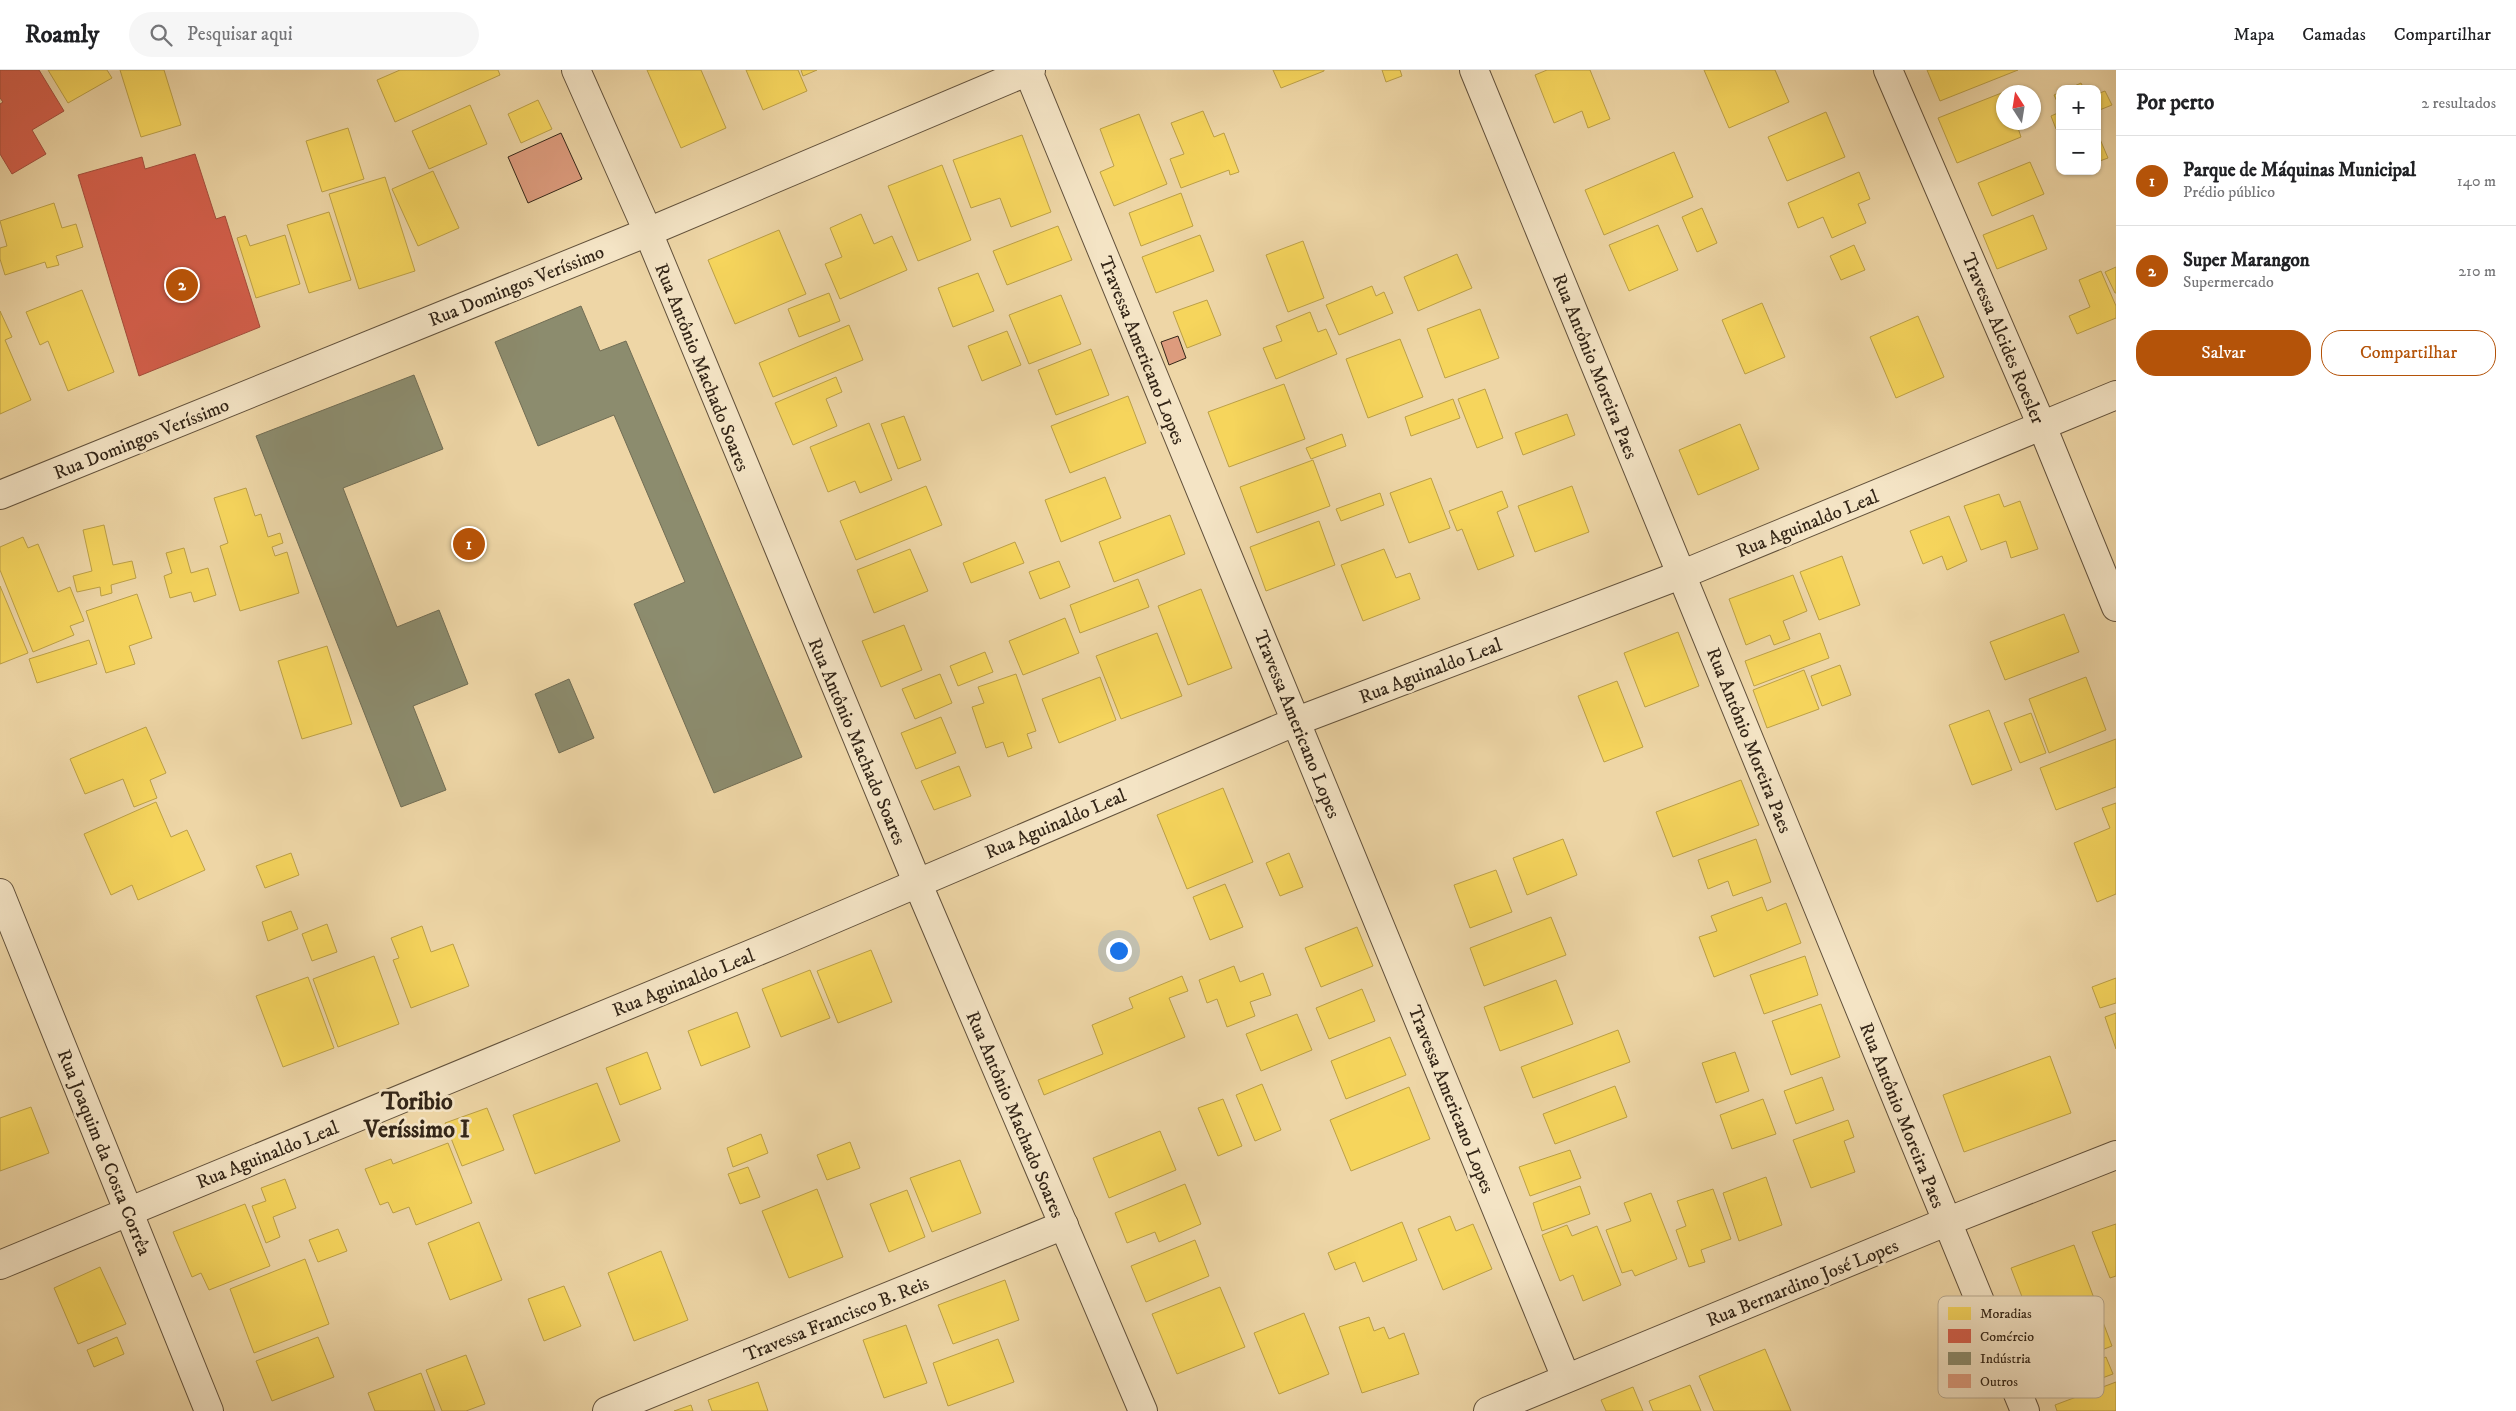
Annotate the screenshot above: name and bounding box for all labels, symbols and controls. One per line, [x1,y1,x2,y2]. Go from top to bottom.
search box [129,12,479,57]
text: Roamly [25,20,99,50]
icon: search [147,21,175,49]
text: Pesquisar aqui [187,23,293,46]
text: Mapa [2234,24,2274,46]
text: Camadas [2302,24,2366,46]
text: Compartilhar [2394,24,2491,46]
north arrow [1996,85,2041,130]
map controls [2056,85,2101,175]
button: + [2056,85,2101,130]
text: Por perto [2136,90,2214,116]
text: 2 resultados [2421,93,2496,113]
button: − [2056,130,2101,175]
text: Parque de Máquinas Municipal [2183,159,2416,182]
text: 1 [2149,171,2155,191]
text: 140 m [2457,171,2496,191]
text: Prédio público [2183,182,2275,202]
street label: Rua Domingos Veríssimo [425,241,608,332]
text: Super Marangon [2183,249,2310,272]
street label: Travessa Alcides Roesler [1956,250,2049,428]
street label: Travessa Americano Lopes [1093,253,1190,448]
street label: Rua Antônio Machado Soares [649,260,754,475]
text: 2 [2148,261,2156,281]
text: 210 m [2458,261,2496,281]
pin: 2 [166,266,198,304]
street label: Rua Antônio Moreira Paes [1547,270,1642,463]
text: Supermercado [2183,272,2274,292]
button: Salvar [2136,330,2311,376]
button: Compartilhar [2321,330,2496,376]
street label: Rua Domingos Veríssimo [50,394,233,485]
street label: Rua Aguinaldo Leal [1733,485,1882,563]
pin: 1 [453,525,485,563]
street label: Travessa Americano Lopes [1248,627,1345,822]
street label: Rua Aguinaldo Leal [1356,633,1506,709]
street label: Rua Antônio Machado Soares [803,635,911,848]
street label: Rua Antônio Moreira Paes [1701,644,1796,837]
street label: Rua Aguinaldo Leal [981,784,1130,865]
your location [1106,938,1132,964]
street label: Rua Aguinaldo Leal [609,944,758,1022]
street label: Travessa Americano Lopes [1402,1002,1499,1197]
street label: Rua Antônio Machado Soares [961,1008,1069,1221]
street label: Rua Antônio Moreira Paes [1854,1019,1949,1212]
street label: Rua Joaquim da Costa Corrêa [51,1046,156,1259]
district label: Toribio Veríssimo I [363,1087,470,1145]
street label: Rua Aguinaldo Leal [193,1116,342,1194]
street label: Rua Bernardino José Lopes [1703,1234,1902,1332]
street label: Travessa Francisco B. Reis [741,1272,932,1367]
legend [1938,1296,2104,1398]
text: Moradias [1980,1305,2032,1323]
text: Comércio [1980,1328,2034,1346]
text: Indústria [1980,1350,2031,1368]
text: Outros [1980,1373,2018,1391]

